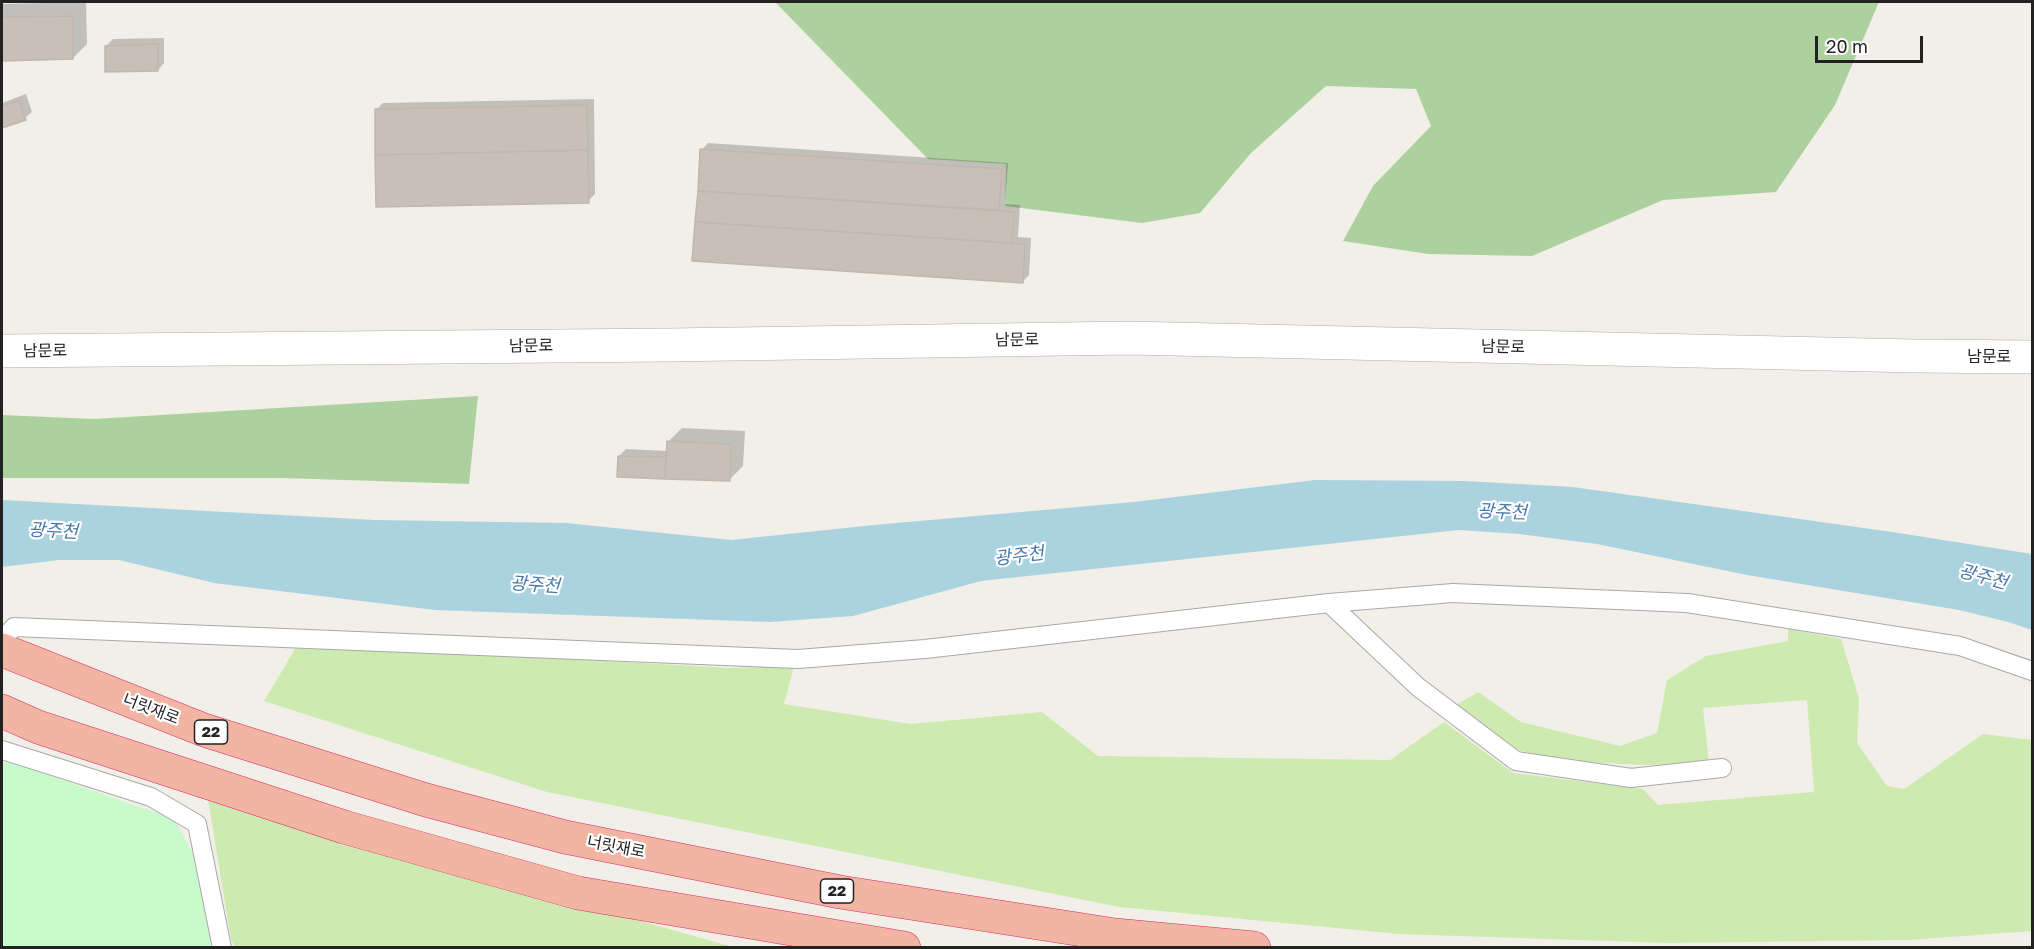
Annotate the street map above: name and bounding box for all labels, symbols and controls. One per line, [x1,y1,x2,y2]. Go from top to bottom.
scale bar [1818,24,1926,62]
text: 20 m [1826,35,1868,57]
street label: 남문로 [995,330,1039,350]
street label: 남문로 [509,336,553,356]
street label: 남문로 [1481,337,1525,357]
street label: 남문로 [23,341,67,361]
street label: 남문로 [1967,347,2011,367]
water label: 광주천 [1477,500,1527,524]
water label: 광주천 [28,519,78,543]
water label: 광주천 [993,542,1045,570]
water label: 광주천 [1956,560,2010,594]
water label: 광주천 [509,572,561,598]
street label: 너릿재로 [120,689,182,729]
road number: 22 [194,720,228,744]
street label: 너릿재로 [585,832,647,862]
road number: 22 [820,879,854,903]

